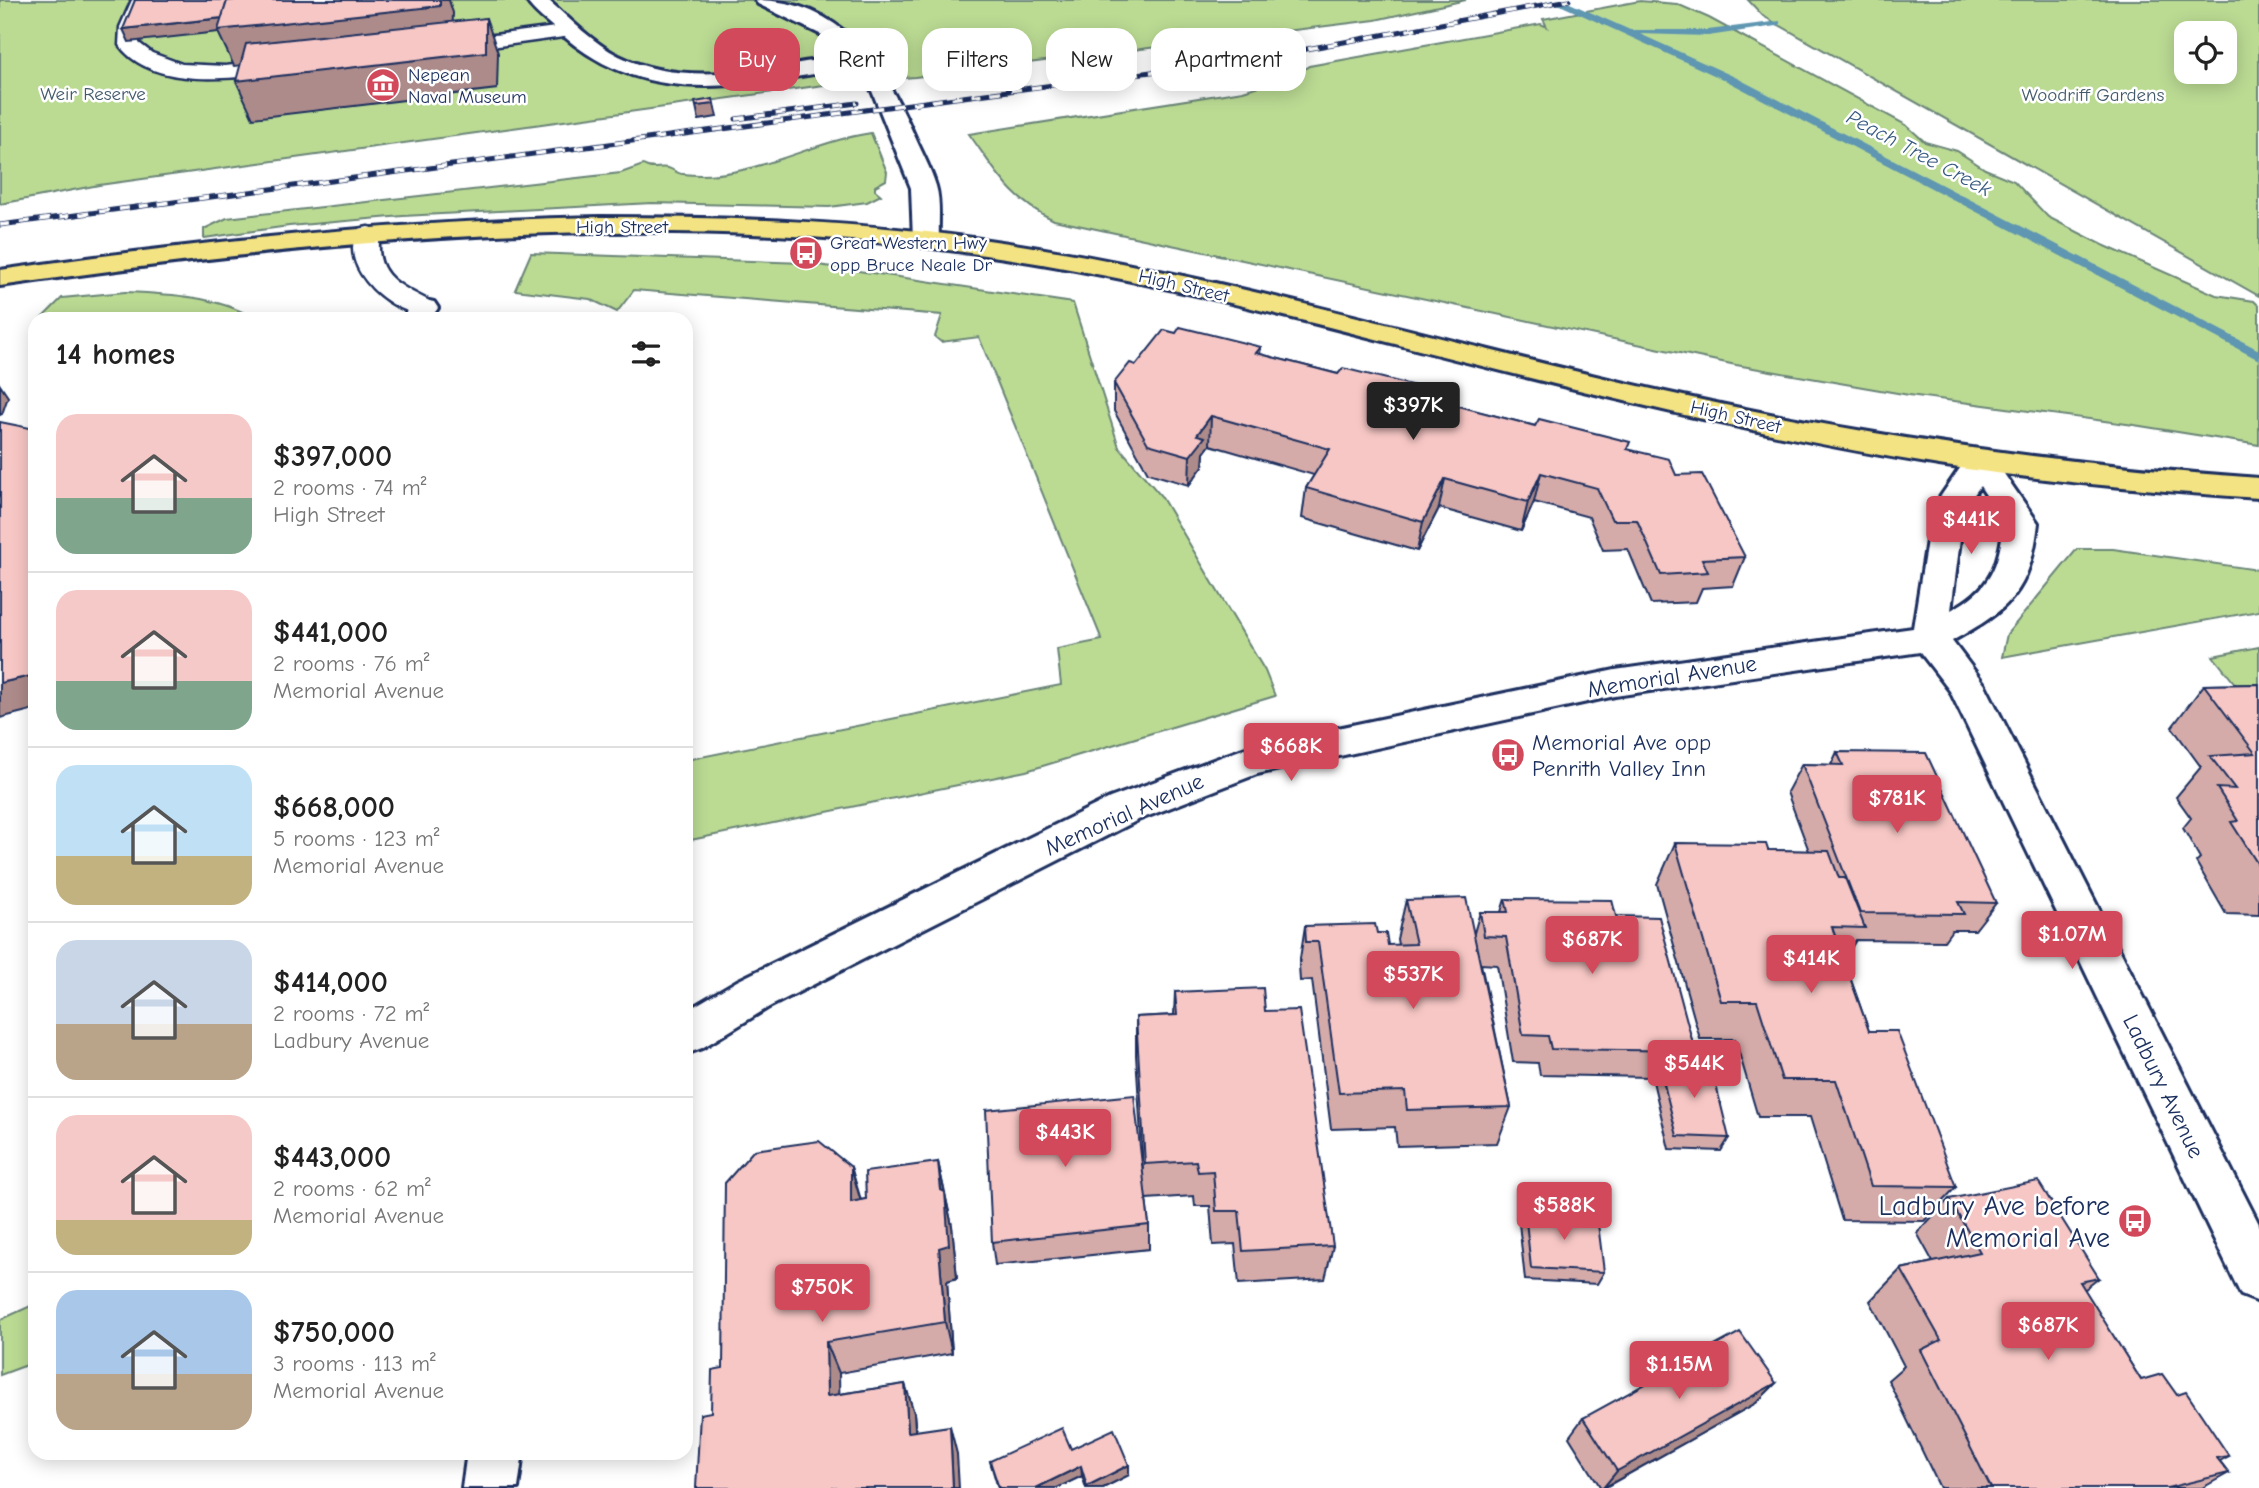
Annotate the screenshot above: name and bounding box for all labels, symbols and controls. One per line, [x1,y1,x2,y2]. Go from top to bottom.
map controls [2174,21,2237,84]
button: locate [2174,21,2237,84]
chip: Buy [714,28,800,91]
chip: Rent [814,28,908,91]
chip: Filters [922,28,1032,91]
chip: New [1046,28,1137,91]
chip: Apartment [1151,28,1306,91]
place label: Nepean Naval Museum [408,64,527,108]
museum icon: Nepean Naval Museum [364,66,402,104]
park label: Weir Reserve [40,83,146,105]
park label: Woodriff Gardens [2021,84,2165,106]
water label: Peach Tree Creek [1843,105,1996,202]
street label: High Street [576,216,669,238]
place label: Great Western Hwy opp Bruce Neale Dr [830,232,992,276]
bus stop icon: Great Western Hwy opp Bruce Neale Dr [787,234,825,272]
street label: High Street [1136,265,1232,307]
icon: filters [627,335,665,373]
text: 14 homes [56,337,175,372]
pin: $397K [1364,382,1462,442]
text: $397K [1383,391,1443,418]
street label: High Street [1688,396,1784,438]
text: $397,000 [273,439,392,474]
icon: home [112,442,196,526]
text: 2 rooms · 74 m² [273,474,426,501]
pin: $441K [1922,496,2020,556]
text: High Street [273,501,385,528]
text: $441K [1942,505,2000,532]
text: $441,000 [273,615,388,650]
icon: home [112,618,196,702]
text: 2 rooms · 76 m² [273,650,429,677]
street label: Memorial Avenue [1586,650,1759,703]
text: Memorial Avenue [273,677,444,704]
pin: $668K [1242,724,1340,783]
place label: Memorial Ave opp Penrith Valley Inn [1532,729,1711,782]
text: $668K [1260,732,1322,759]
bus stop icon: Memorial Ave opp Penrith Valley Inn [1489,736,1527,774]
street label: Memorial Avenue [1041,767,1208,862]
pin: $781K [1848,776,1946,835]
text: $781K [1868,784,1926,811]
text: $668,000 [273,790,395,825]
icon: home [112,793,196,877]
text: 5 rooms · 123 m² [273,825,439,852]
text: Memorial Avenue [273,852,444,879]
pin: $1.07M [2015,912,2129,971]
pin: $687K [1543,916,1641,976]
text: $1.07M [2037,920,2107,947]
text: $687K [1562,925,1622,952]
pin: $414K [1762,936,1860,995]
text: $414K [1782,944,1840,971]
pin: $537K [1364,951,1462,1011]
text: $537K [1383,960,1443,987]
text: $414,000 [273,965,388,1000]
icon: home [112,968,196,1052]
text: 2 rooms · 72 m² [273,1000,429,1027]
street label: Ladbury Avenue [2117,1010,2210,1162]
text: Ladbury Avenue [273,1027,429,1054]
pin: $544K [1645,1040,1743,1100]
text: $544K [1664,1049,1724,1076]
pin: $443K [1016,1110,1114,1169]
text: $443K [1035,1118,1095,1145]
text: $443,000 [273,1140,391,1175]
icon: home [112,1143,196,1227]
text: 2 rooms · 62 m² [273,1175,431,1202]
pin: $588K [1515,1182,1613,1242]
place label: Ladbury Ave before Memorial Ave [1878,1190,2110,1254]
text: $588K [1533,1191,1595,1218]
text: Memorial Avenue [273,1202,444,1229]
bus stop icon: Ladbury Ave before Memorial Ave [2116,1202,2154,1240]
pin: $750K [773,1264,871,1324]
text: $750K [791,1273,853,1300]
pin: $687K [1999,1302,2097,1362]
text: $687K [2018,1311,2078,1338]
text: $750,000 [273,1315,395,1350]
icon: home [112,1318,196,1402]
pin: $1.15M [1622,1342,1736,1401]
text: 3 rooms · 113 m² [273,1350,436,1377]
text: $1.15M [1646,1350,1712,1377]
text: Memorial Avenue [273,1377,444,1404]

